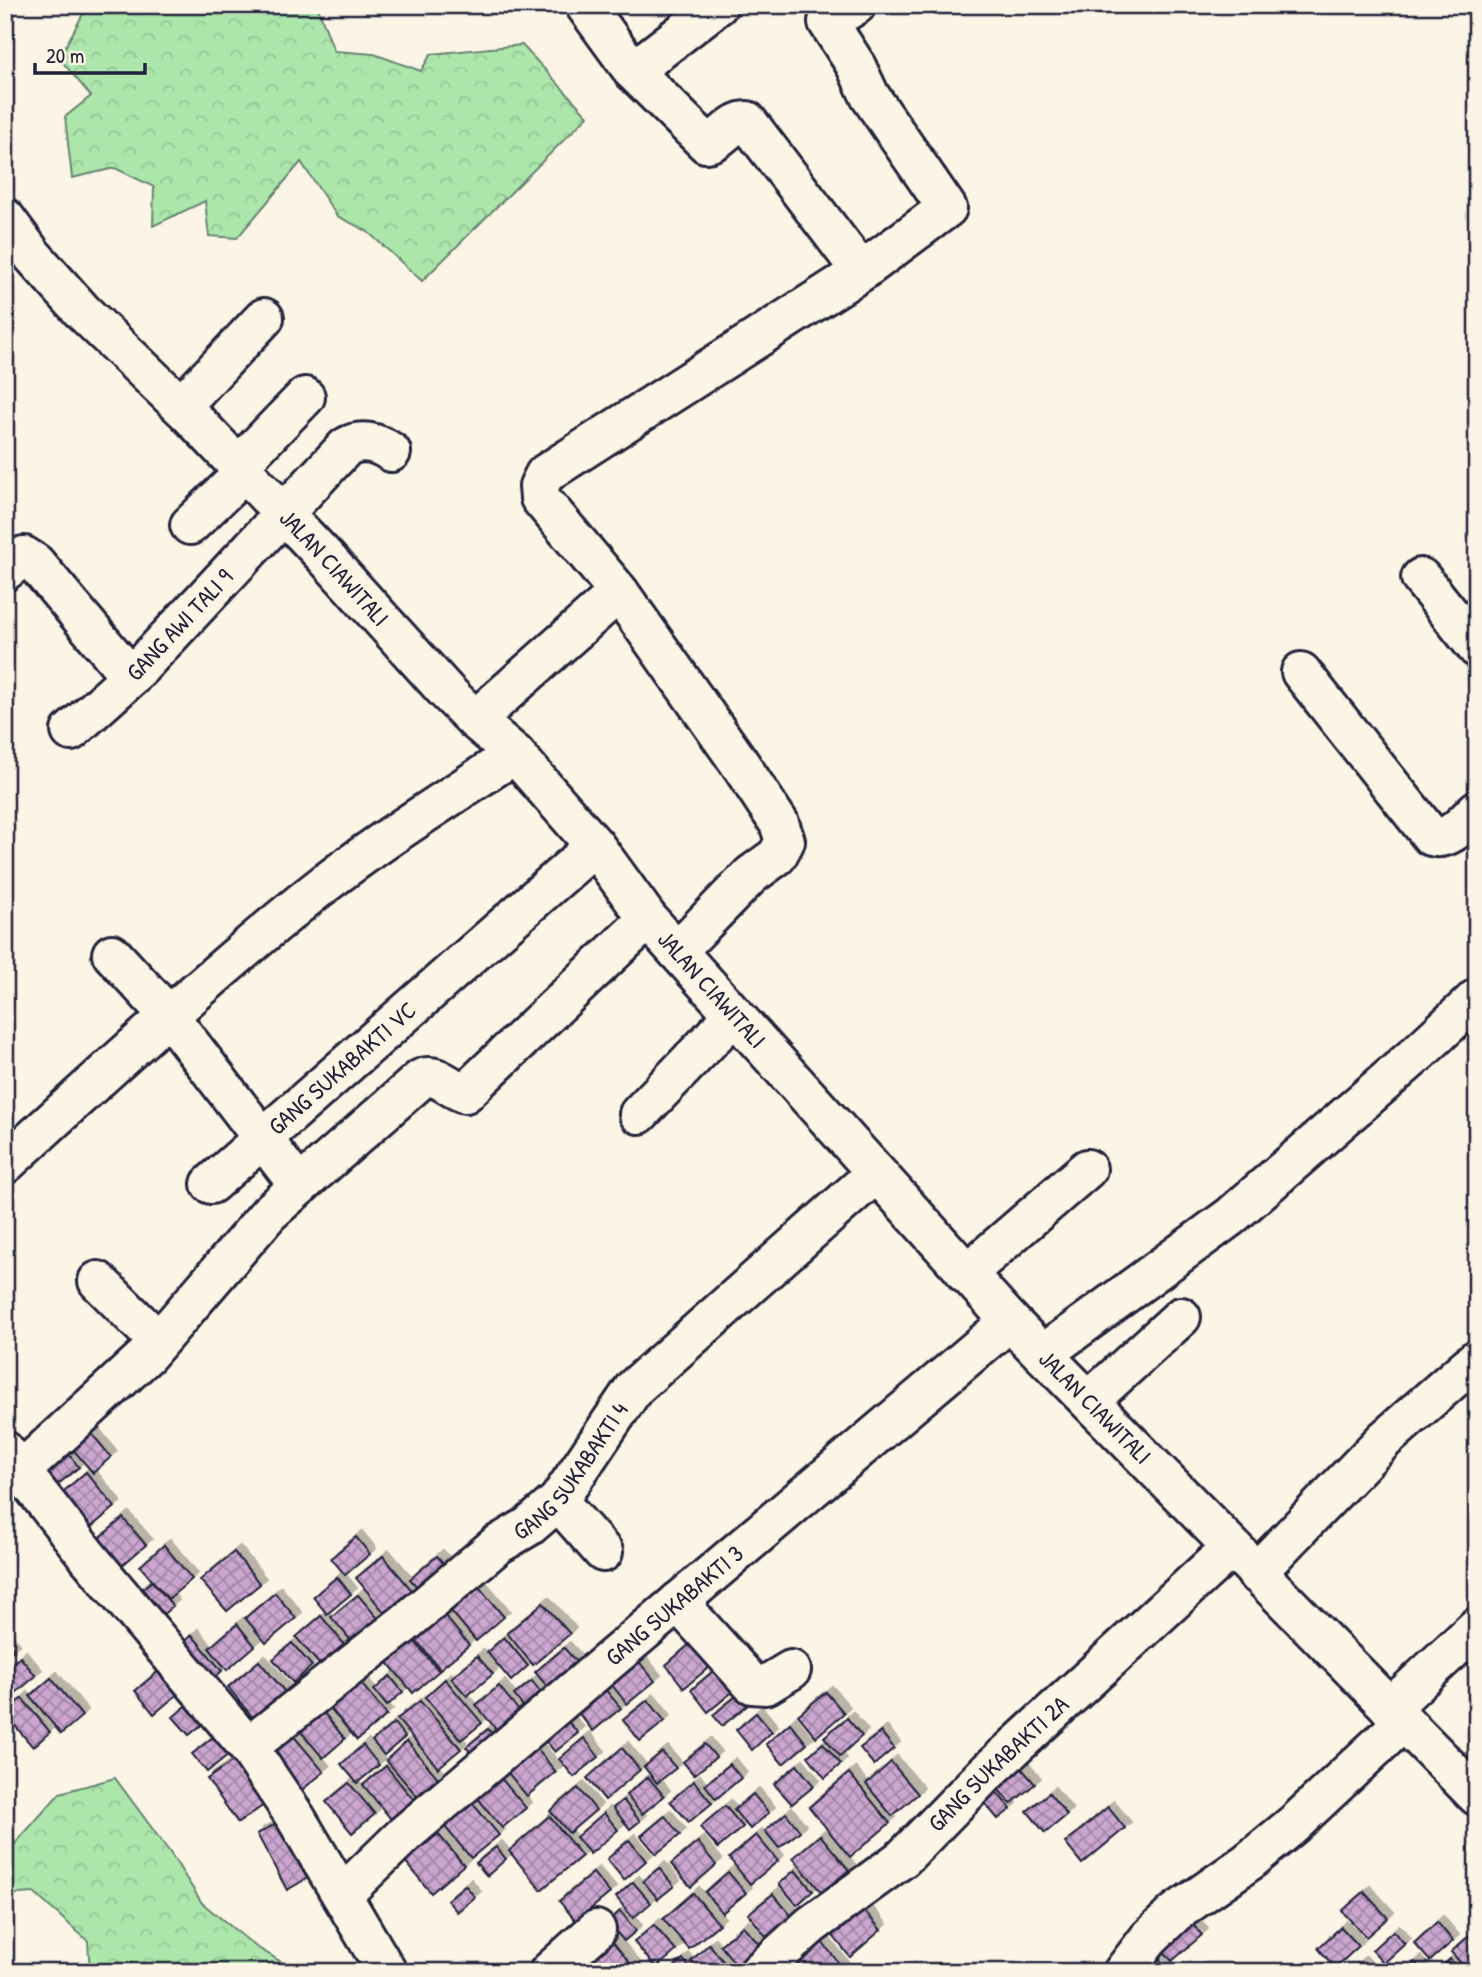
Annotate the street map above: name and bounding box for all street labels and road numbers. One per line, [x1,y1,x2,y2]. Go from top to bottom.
street label: JALAN CIAWITALI [273,502,397,633]
street label: GANG AWI TALI 9 [119,561,239,687]
street label: JALAN CIAWITALI [651,923,774,1055]
street label: GANG SUKABAKTI VC [261,994,423,1141]
street label: JALAN CIAWITALI [1032,1343,1159,1471]
street label: GANG SUKABAKTI 4 [507,1396,635,1547]
street label: GANG SUKABAKTI 3 [598,1537,749,1672]
street label: GANG SUKABAKTI 2A [920,1688,1075,1838]

